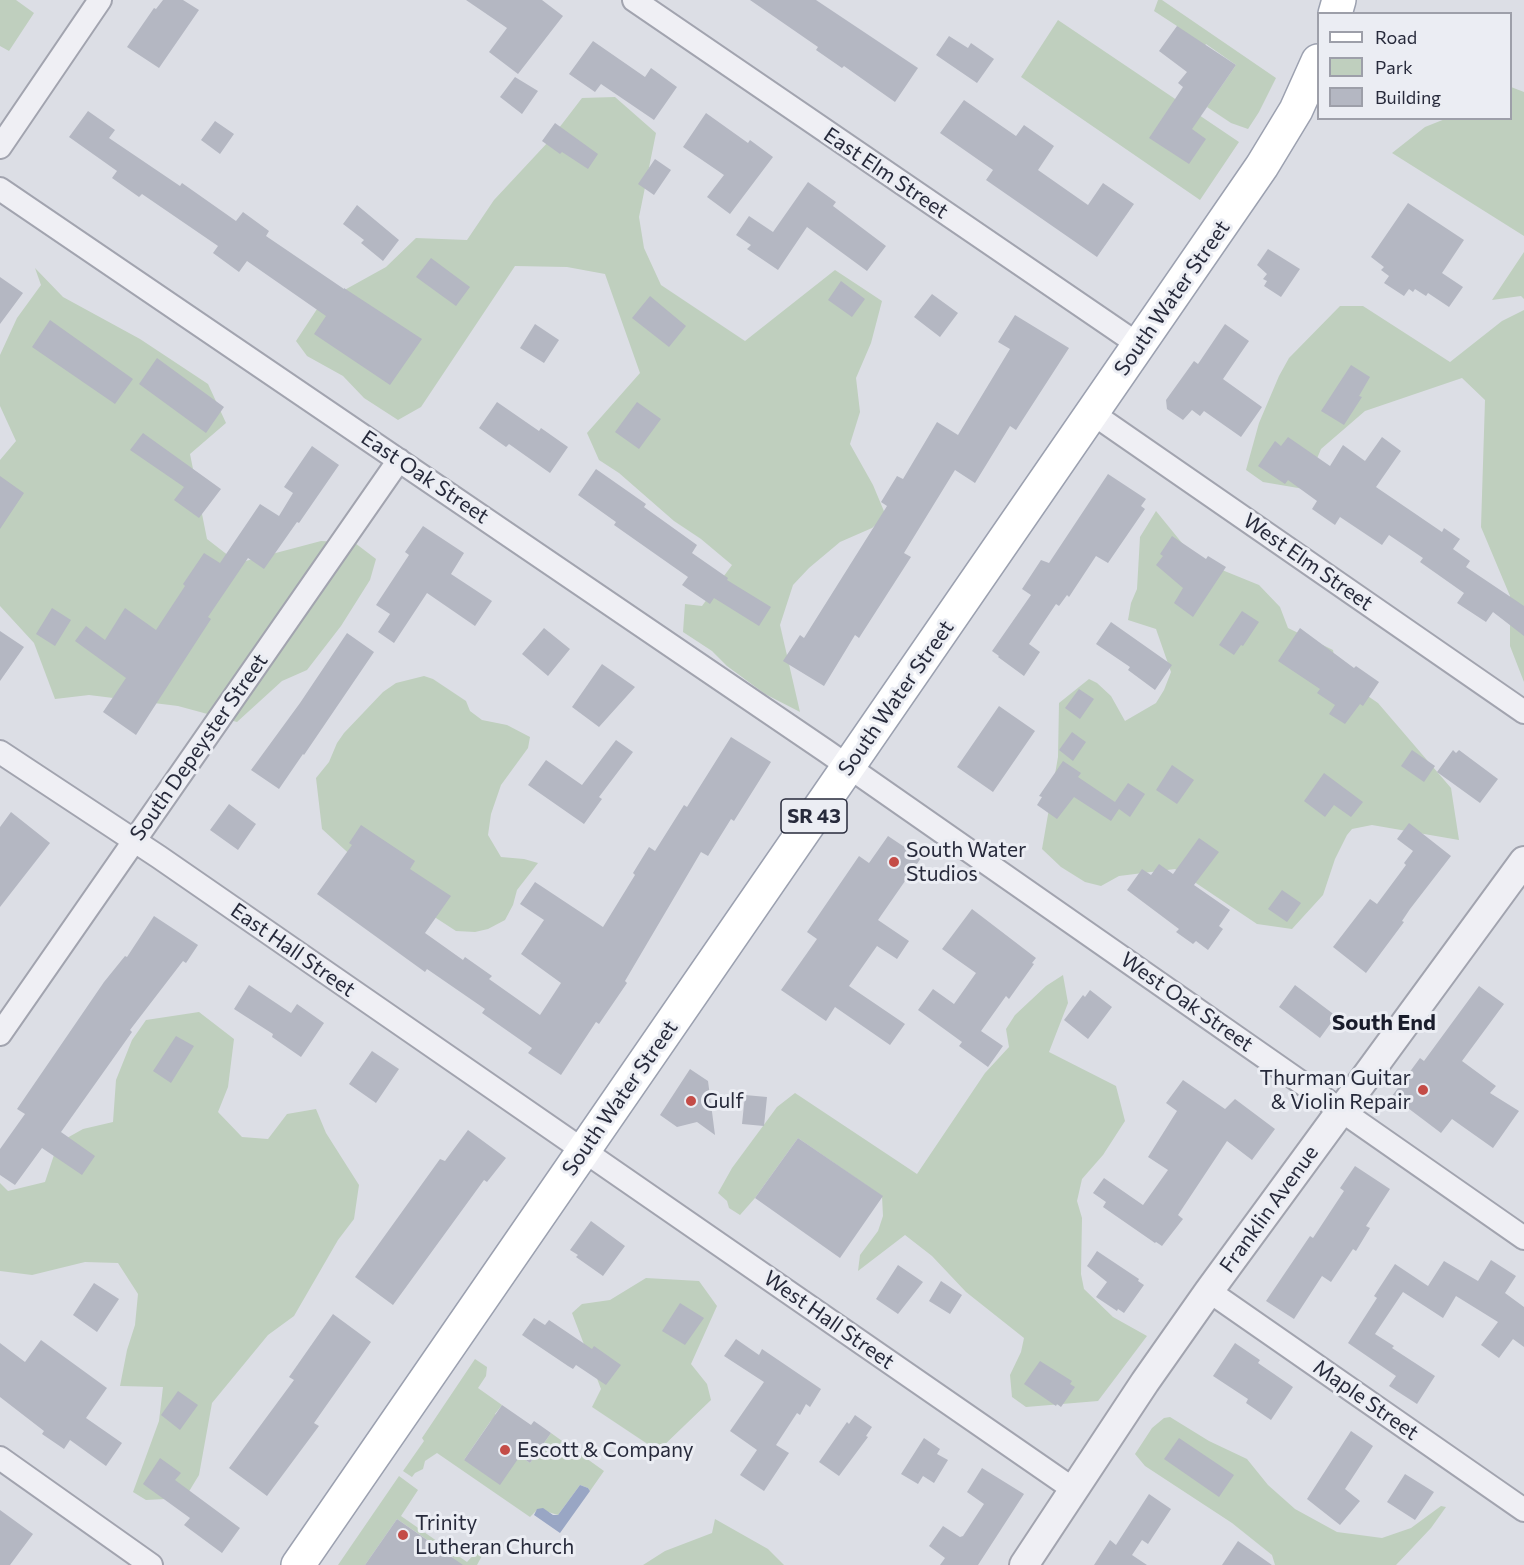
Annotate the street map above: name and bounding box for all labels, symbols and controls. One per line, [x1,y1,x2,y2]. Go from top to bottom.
legend [1317,12,1512,120]
text: Road [1375,26,1417,48]
text: Park [1375,56,1413,78]
text: Building [1375,86,1441,108]
street label: East Elm Street [819,122,953,224]
street label: South Water Street [1109,215,1235,381]
street label: East Oak Street [356,425,494,529]
street label: West Elm Street [1238,508,1378,616]
street label: South Water Street [833,615,959,781]
street label: South Depeyster Street [125,649,273,845]
road number: SR 43 [781,799,847,833]
place label: South Water Studios [906,837,1026,887]
marker: South Water Studios [887,855,901,869]
street label: East Hall Street [226,898,360,1002]
street label: West Oak Street [1116,947,1258,1057]
district label: South End [1332,1010,1436,1036]
street label: South Water Street [557,1015,683,1181]
place label: Thurman Guitar & Violin Repair [1260,1065,1411,1115]
marker: Thurman Guitar & Violin Repair [1416,1083,1430,1097]
place label: Gulf [703,1088,744,1114]
marker: Gulf [684,1094,698,1108]
street label: Franklin Avenue [1214,1140,1324,1278]
street label: West Hall Street [759,1266,899,1374]
street label: Maple Street [1308,1354,1424,1446]
place label: Escott & Company [517,1437,694,1463]
marker: Escott & Company [498,1443,512,1457]
place label: Trinity Lutheran Church [415,1510,574,1560]
marker: Trinity Lutheran Church [396,1528,410,1542]

